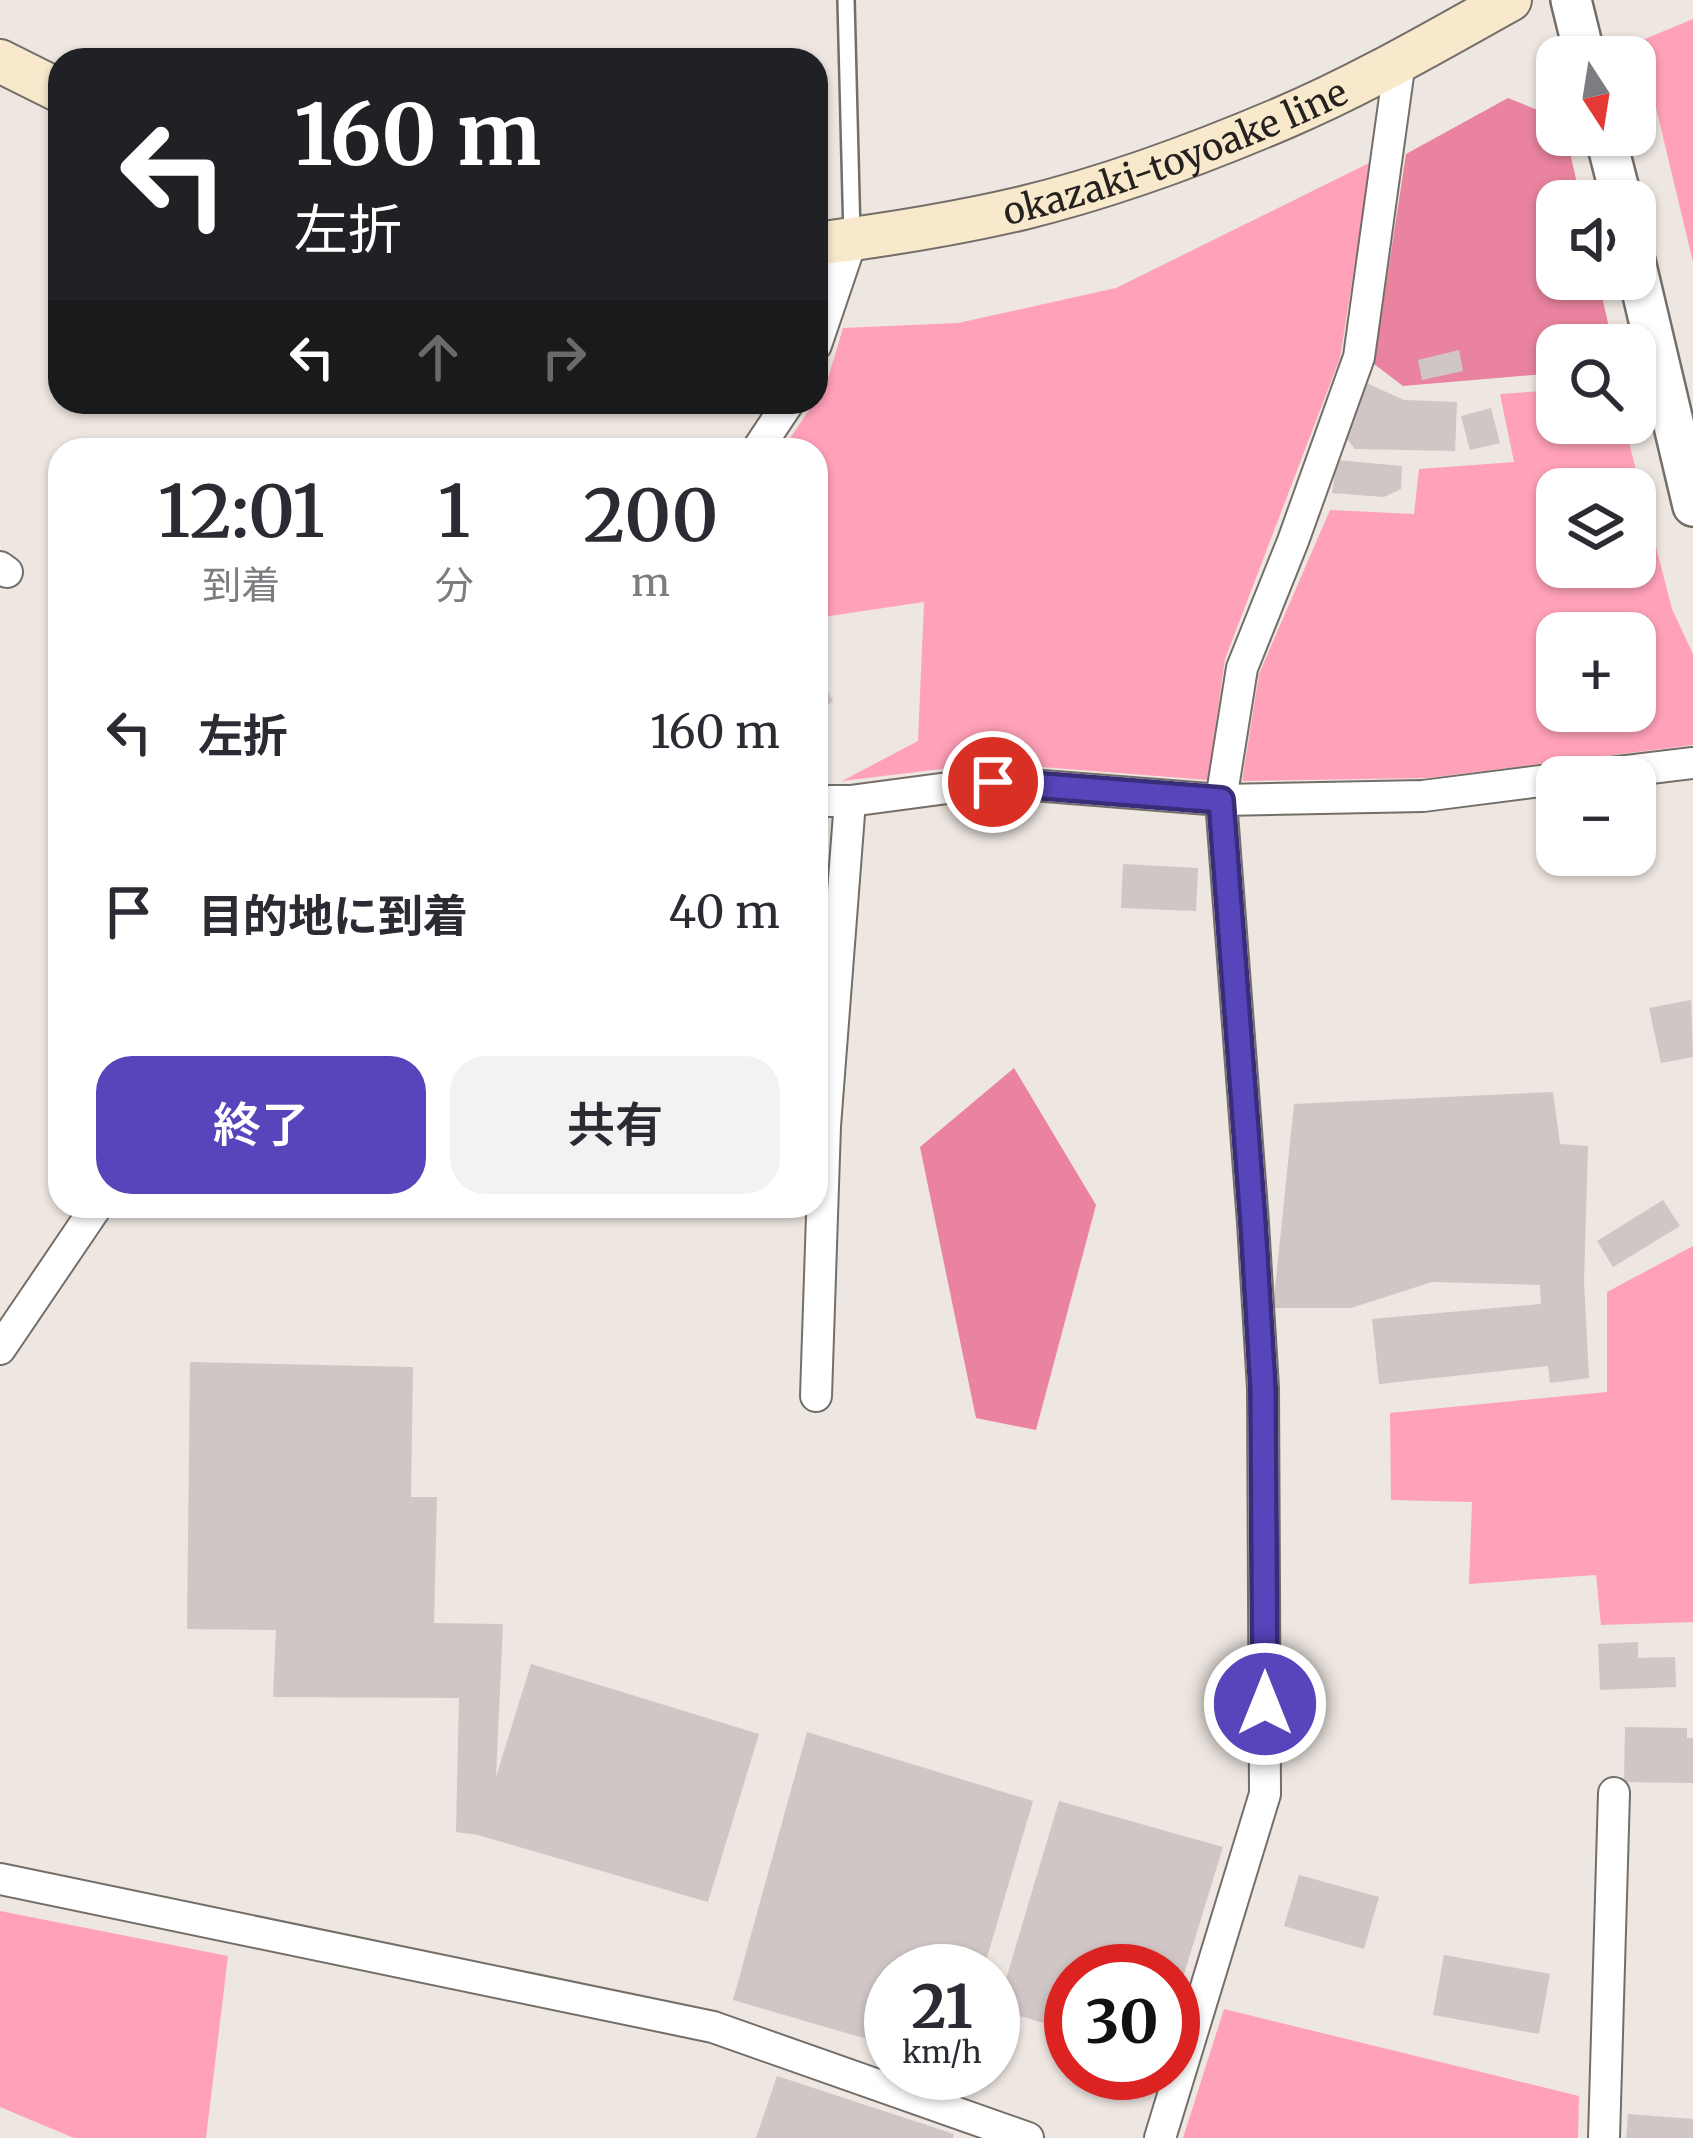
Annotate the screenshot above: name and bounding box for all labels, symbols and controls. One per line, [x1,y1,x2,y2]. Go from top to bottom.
north arrow [1536,36,1656,156]
map controls [1536,36,1656,876]
street label: okazaki-toyoake line [999,70,1355,235]
text: 160 m [294,82,541,188]
icon: left [96,96,252,252]
button: sound [1536,180,1656,300]
text: 左折 [294,196,402,264]
icon: left [279,324,345,390]
icon: ahead [405,324,471,390]
icon: right [531,324,597,390]
button: search [1536,324,1656,444]
text: 12:01 [157,466,325,557]
text: 1 [438,466,470,557]
button: layers [1536,468,1656,588]
text: 200 [583,470,719,561]
text: m [631,558,670,607]
text: 到着 [202,561,280,610]
text: 分 [434,561,473,610]
button: + [1536,612,1656,732]
icon: left [96,699,162,765]
text: 160 m [650,704,780,760]
text: 左折 [198,708,288,764]
pin [942,731,1044,833]
icon: arrive [960,749,1026,815]
button: − [1536,756,1656,876]
icon: arrive [96,879,162,945]
text: 40 m [668,884,780,940]
text: 目的地に到着 [198,888,468,944]
button: 終了 [96,1056,426,1194]
button: 共有 [450,1056,780,1194]
position arrow [1202,1641,1328,1767]
speed limit sign: 30 [1044,1944,1200,2100]
text: 21 [911,1969,973,2044]
text: km/h [902,2033,982,2071]

